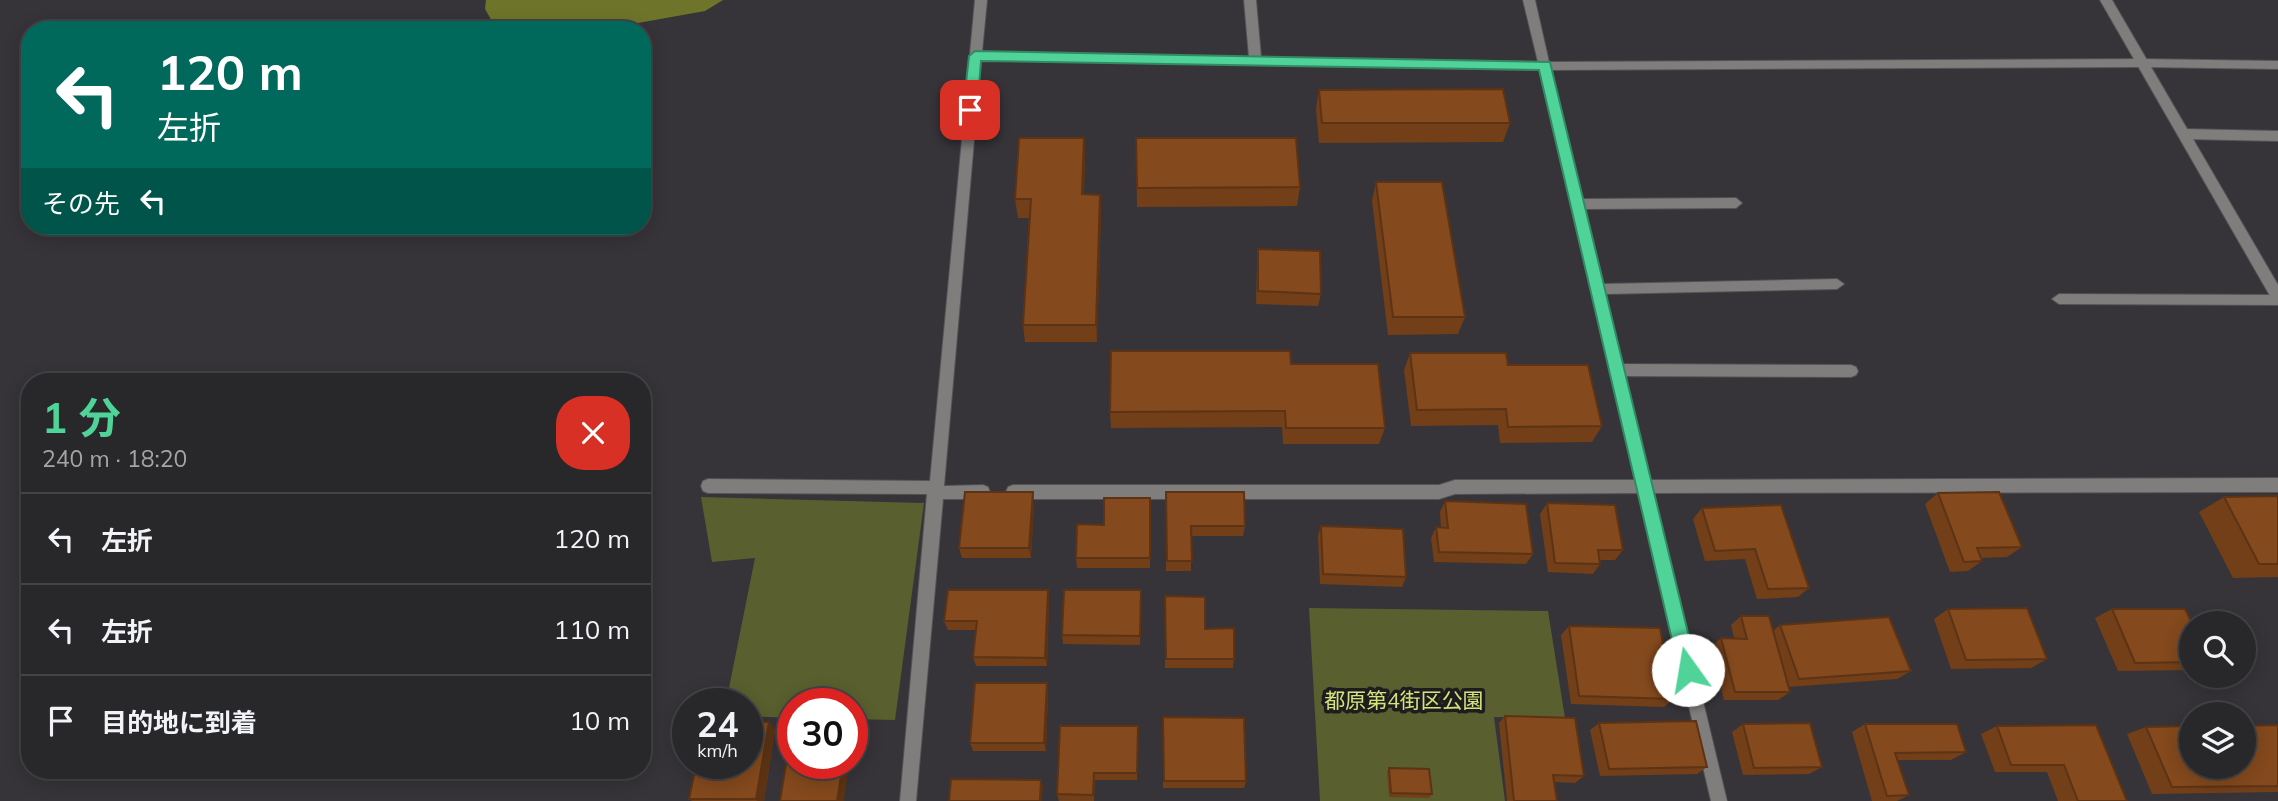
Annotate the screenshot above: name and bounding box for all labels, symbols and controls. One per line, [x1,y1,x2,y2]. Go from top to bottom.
text: 120 m [157,41,303,102]
icon: left [42,49,133,140]
pin [940,80,1000,140]
icon: arrive [951,91,989,129]
text: 左折 [157,107,221,147]
icon: left [134,182,172,220]
text: その先 [42,187,120,220]
text: 1 分 [42,391,121,444]
button: close [556,396,630,470]
text: 240 m · 18:20 [42,444,187,473]
icon: left [42,520,80,558]
text: 120 m [554,522,630,555]
text: 左折 [101,524,153,557]
icon: left [42,611,80,649]
map controls [2179,611,2256,779]
button: search [2179,611,2256,688]
text: 110 m [554,613,630,646]
text: 左折 [101,615,153,648]
position arrow [1651,633,1725,707]
park label: 都原第4街区公園 [1324,687,1484,713]
speed limit sign: 30 [777,688,868,779]
icon: arrive [42,702,80,740]
text: 24 [696,702,739,746]
button: layers [2179,702,2256,779]
text: 10 m [569,704,630,737]
text: 目的地に到着 [101,706,257,739]
text: km/h [697,739,738,762]

